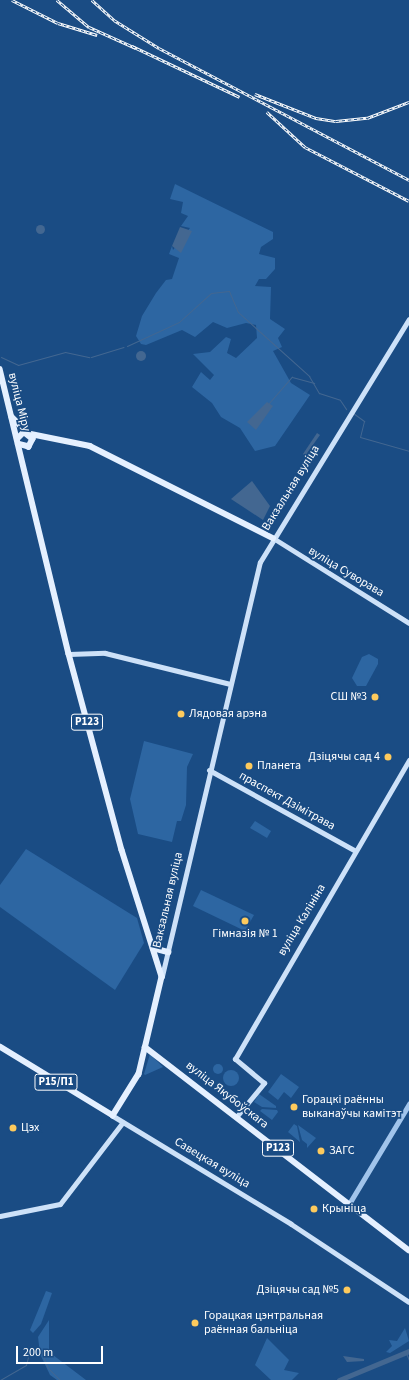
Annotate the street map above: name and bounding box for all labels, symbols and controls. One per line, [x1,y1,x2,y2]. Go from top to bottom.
street label: вуліца Міру [5,371,33,433]
street label: Вакзальная вуліца [259,443,323,533]
street label: вуліца Суворава [306,544,386,600]
place label: СШ №3 [331,690,367,704]
marker: СШ №3 [370,692,380,702]
place label: Лядовая арэна [189,707,267,721]
marker: Лядовая арэна [176,709,186,719]
road number: Р123 [71,713,103,731]
place label: Дзіцячы сад 4 [308,750,380,764]
marker: Дзіцячы сад 4 [383,752,393,762]
place label: Планета [257,759,301,773]
marker: Планета [244,761,254,771]
street label: праспект Дзімітрава [236,769,338,833]
street label: Вакзальная вуліца [150,851,186,949]
street label: вуліца Калініна [275,882,329,958]
marker: Гімназія № 1 [240,916,250,926]
place label: Гімназія № 1 [212,927,278,941]
street label: вуліца Якубоўскага [183,1058,271,1132]
road number: Р15/П1 [34,1073,78,1091]
place label: Горацкі раённы выканаўчы камітэт [302,1093,402,1121]
marker: Горацкі раённы выканаўчы камітэт [289,1102,299,1112]
place label: Цэх [21,1121,39,1135]
marker: Цэх [8,1123,18,1133]
street label: Савецкая вуліца [172,1135,252,1191]
road number: Р123 [262,1139,294,1157]
place label: ЗАГС [329,1144,355,1158]
marker: ЗАГС [316,1146,326,1156]
place label: Крыніца [322,1202,366,1216]
marker: Крыніца [309,1204,319,1214]
place label: Дзіцячы сад №5 [257,1283,339,1297]
marker: Дзіцячы сад №5 [342,1285,352,1295]
place label: Горацкая цэнтральная раённая бальніца [204,1309,323,1337]
marker: Горацкая цэнтральная раённая бальніца [189,1317,201,1329]
scale bar [18,1338,105,1364]
text: 200 m [23,1344,53,1361]

